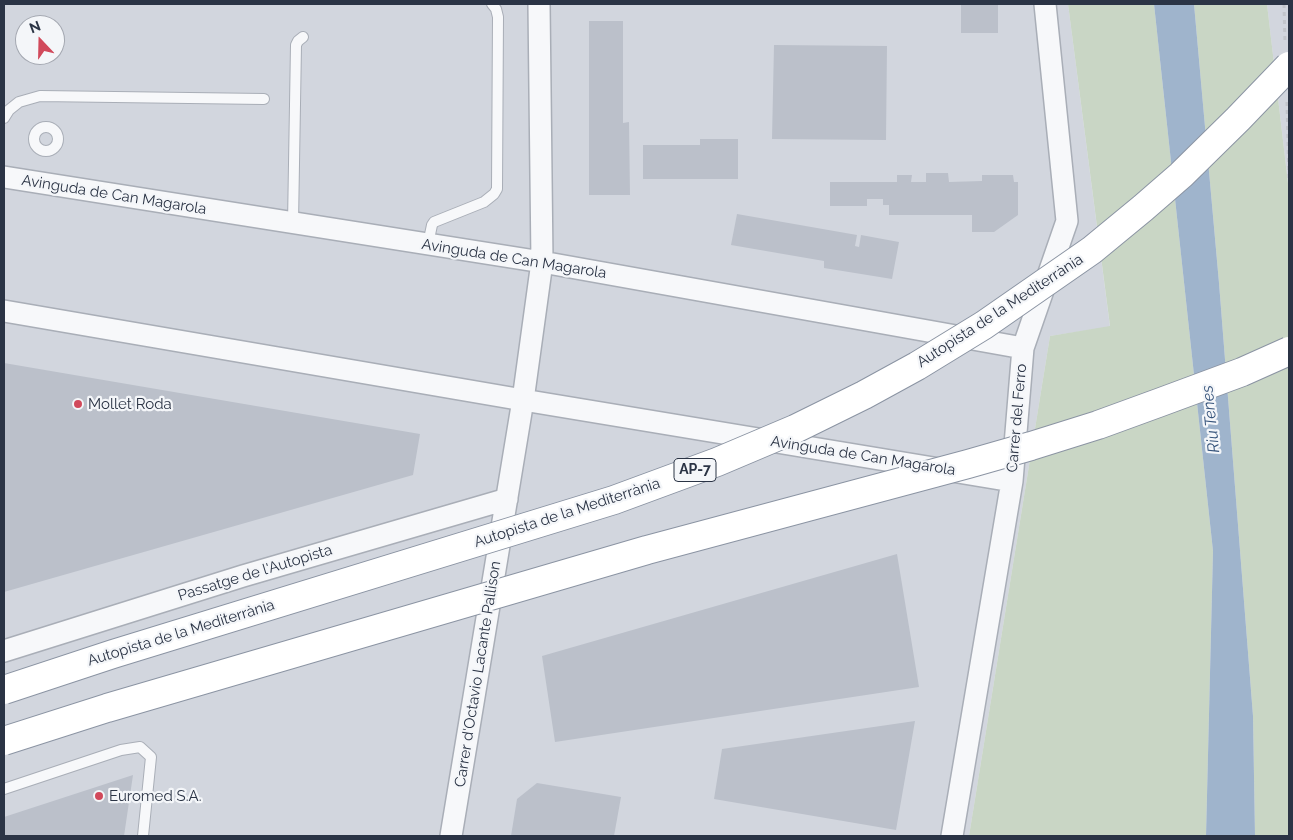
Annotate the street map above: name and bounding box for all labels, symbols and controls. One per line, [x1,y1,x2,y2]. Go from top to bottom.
north arrow [15,15,65,65]
text: N [27,18,43,36]
street label: Avinguda de Can Magarola [20,171,208,219]
street label: Avinguda de Can Magarola [420,235,608,283]
street label: Autopista de la Mediterrània [914,250,1086,372]
street label: Carrer del Ferro [1003,363,1031,473]
water label: Riu Tenes [1198,384,1224,454]
place label: Mollet Roda [88,395,172,413]
marker: Mollet Roda [72,398,84,410]
street label: Avinguda de Can Magarola [769,432,957,480]
road number: AP-7 [674,458,716,482]
street label: Autopista de la Mediterrània [472,474,662,552]
street label: Passatge de l'Autopista [176,541,334,605]
street label: Carrer d'Octavio Lacante Pallison [451,560,505,788]
street label: Autopista de la Mediterrània [85,596,277,670]
place label: Euromed S.A. [109,787,201,805]
marker: Euromed S.A. [93,790,105,802]

